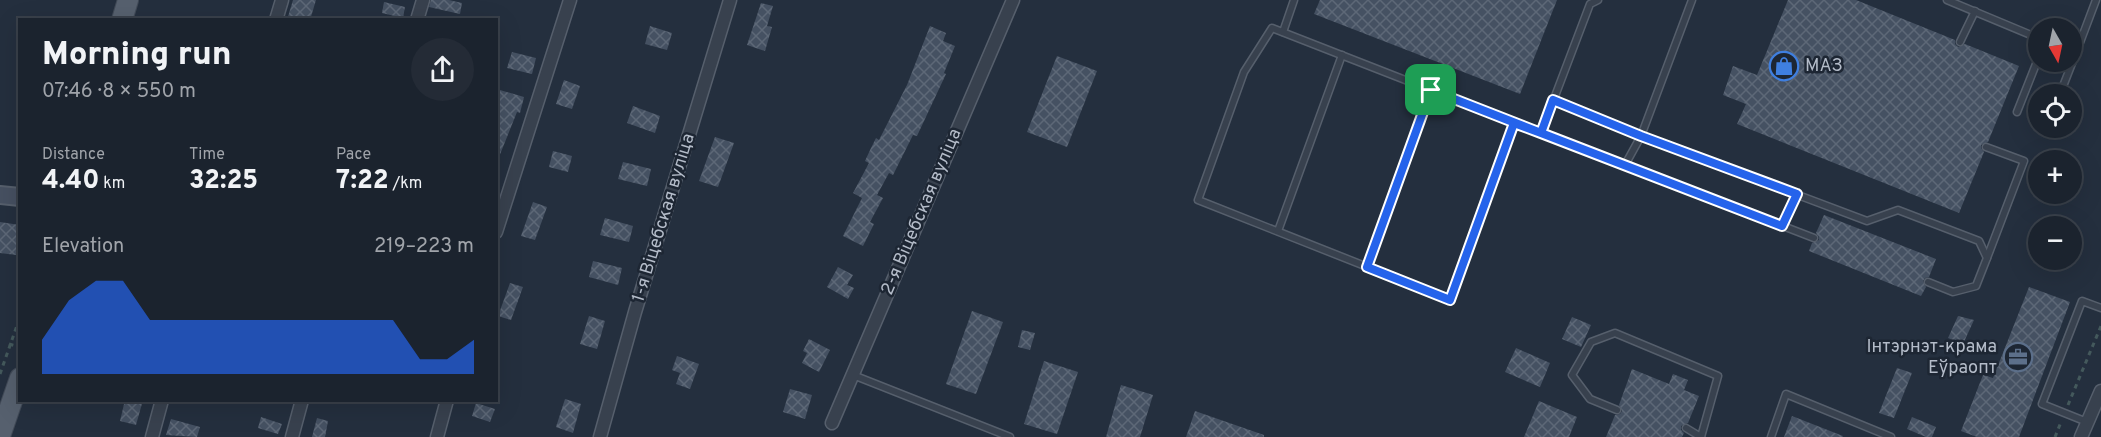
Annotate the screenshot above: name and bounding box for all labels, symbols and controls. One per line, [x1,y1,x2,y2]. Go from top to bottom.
north arrow [2028,18,2082,72]
map controls [2028,18,2082,270]
text: Morning run [42,35,232,77]
button: share [411,38,474,101]
shop icon: МАЗ [1768,50,1800,82]
place label: МАЗ [1805,55,1843,78]
pin [1405,64,1456,115]
icon: arrive [1414,73,1447,106]
text: 07:46 · 8 × 550 m [42,79,196,105]
button: locate [2028,84,2082,138]
street label: 2-я Віцебская вуліца [876,125,968,299]
street label: 1-я Віцебская вуліца [627,131,701,305]
text: Distance [42,145,105,165]
text: Time [189,145,225,165]
text: Pace [336,145,371,165]
button: + [2028,150,2082,204]
text: 4.40 [42,165,99,198]
text: 32:25 [189,165,258,198]
text: 7:22 [336,165,389,198]
text: km [99,174,125,194]
text: /km [389,174,422,194]
button: − [2028,216,2082,270]
text: Elevation [42,234,124,260]
text: 219–223 m [374,234,474,260]
place label: Інтэрнэт-крама Еўраопт [1867,336,1997,380]
office icon: Інтэрнэт-крама Еўраопт [2002,341,2034,373]

